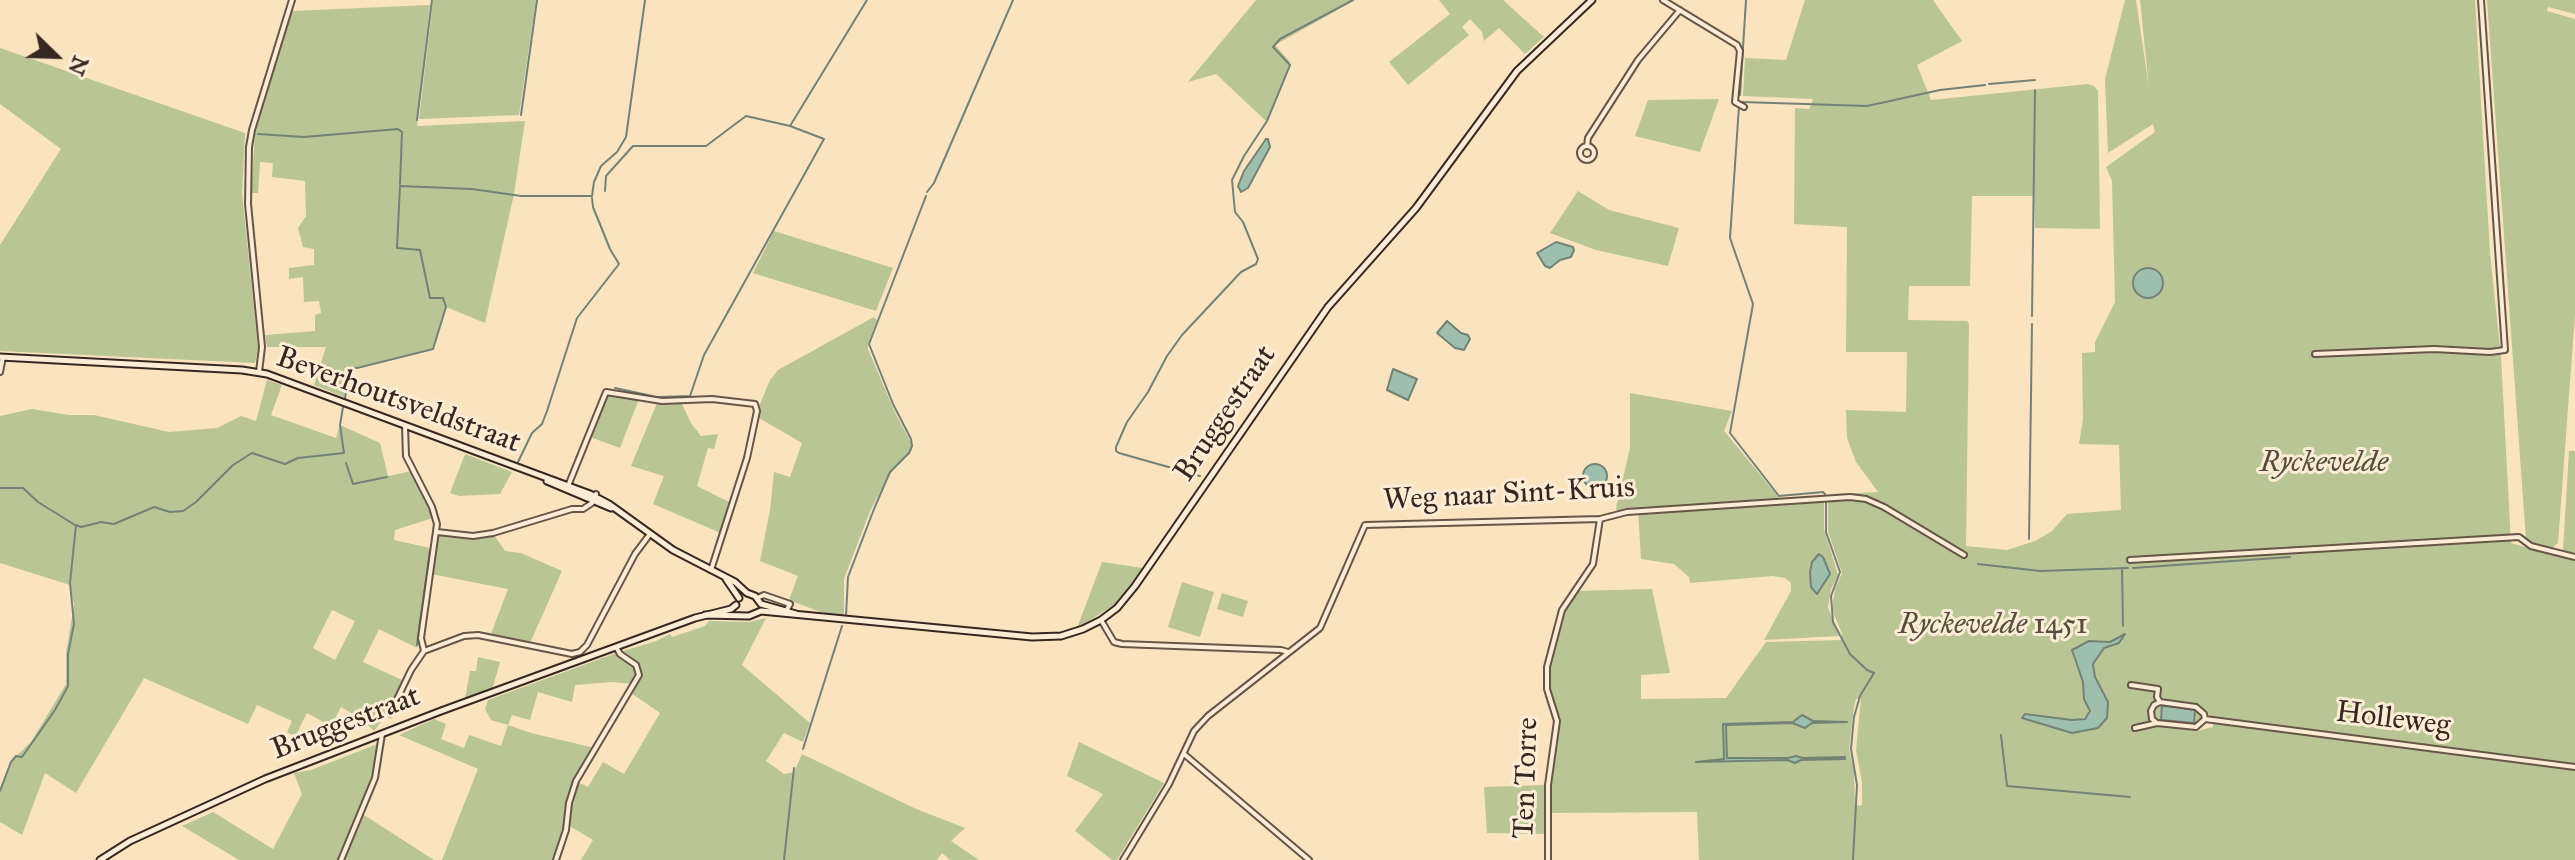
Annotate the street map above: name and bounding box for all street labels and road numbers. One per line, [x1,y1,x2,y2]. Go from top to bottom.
street label: Bruggestraat [1167,339,1285,489]
street label: Beverhoutsveldstraat [271,340,525,462]
street label: Weg naar Sint-Kruis [1382,470,1636,520]
street label: Bruggestraat [267,679,425,769]
street label: Holleweg [2334,695,2452,745]
street label: Ten Torre [1507,717,1547,839]

